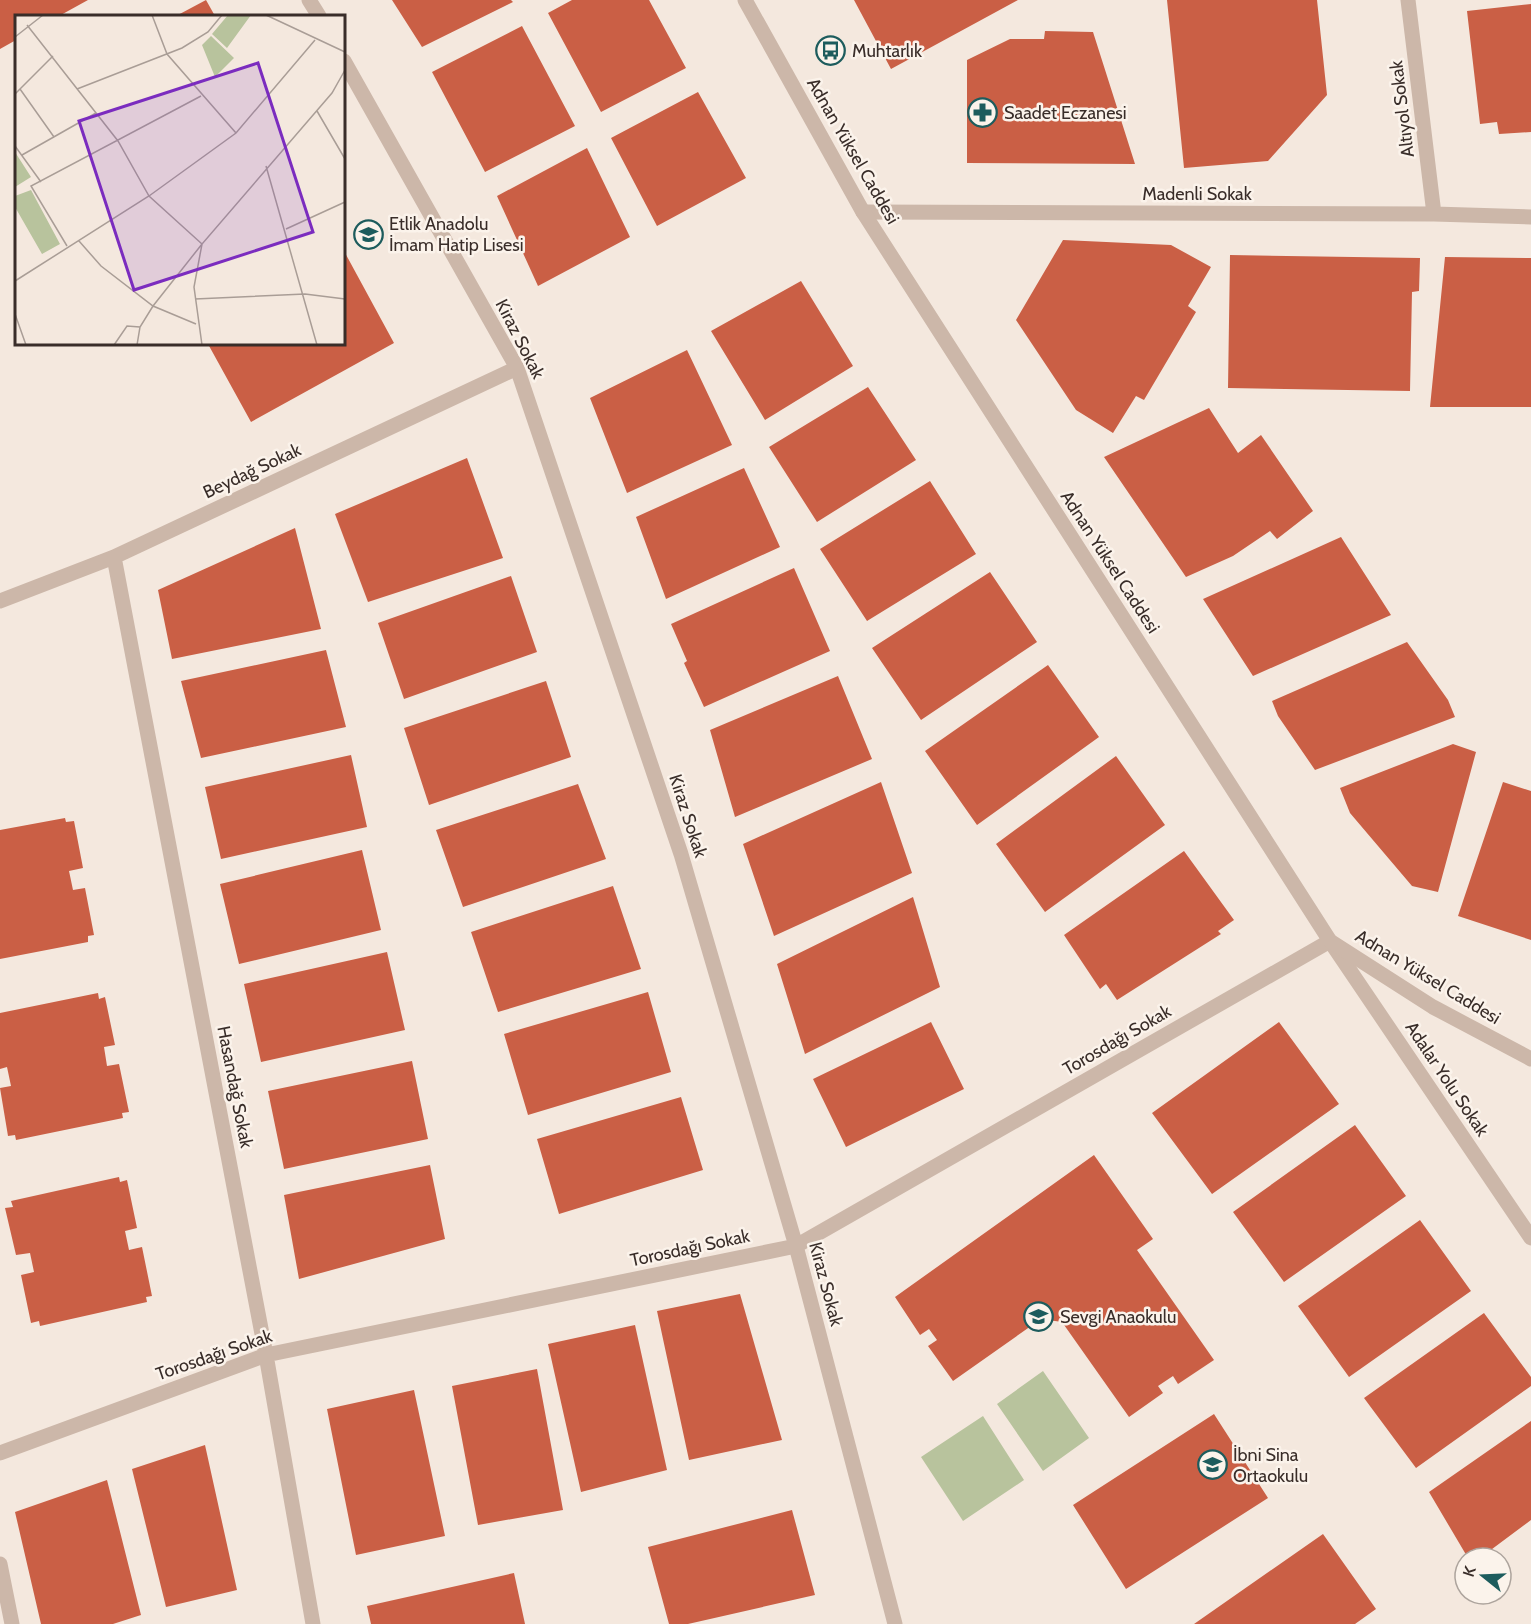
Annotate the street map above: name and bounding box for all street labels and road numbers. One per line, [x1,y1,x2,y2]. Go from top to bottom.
street label: Altıyol Sokak [1385,58,1419,159]
street label: Adnan Yüksel Caddesi [802,74,904,228]
street label: Madenli Sokak [1142,183,1253,205]
street label: Kiraz Sokak [491,296,550,383]
street label: Beydağ Sokak [200,438,305,503]
street label: Adnan Yüksel Caddesi [1056,487,1164,637]
street label: Kiraz Sokak [664,772,712,861]
street label: Adnan Yüksel Caddesi [1351,925,1505,1029]
street label: Torosdağı Sokak [1059,1000,1176,1080]
street label: Adalar Yolu Sokak [1401,1017,1494,1141]
street label: Hasandağ Sokak [212,1024,258,1151]
street label: Torosdağı Sokak [628,1224,753,1271]
street label: Kiraz Sokak [804,1239,848,1329]
street label: Torosdağı Sokak [153,1325,276,1385]

